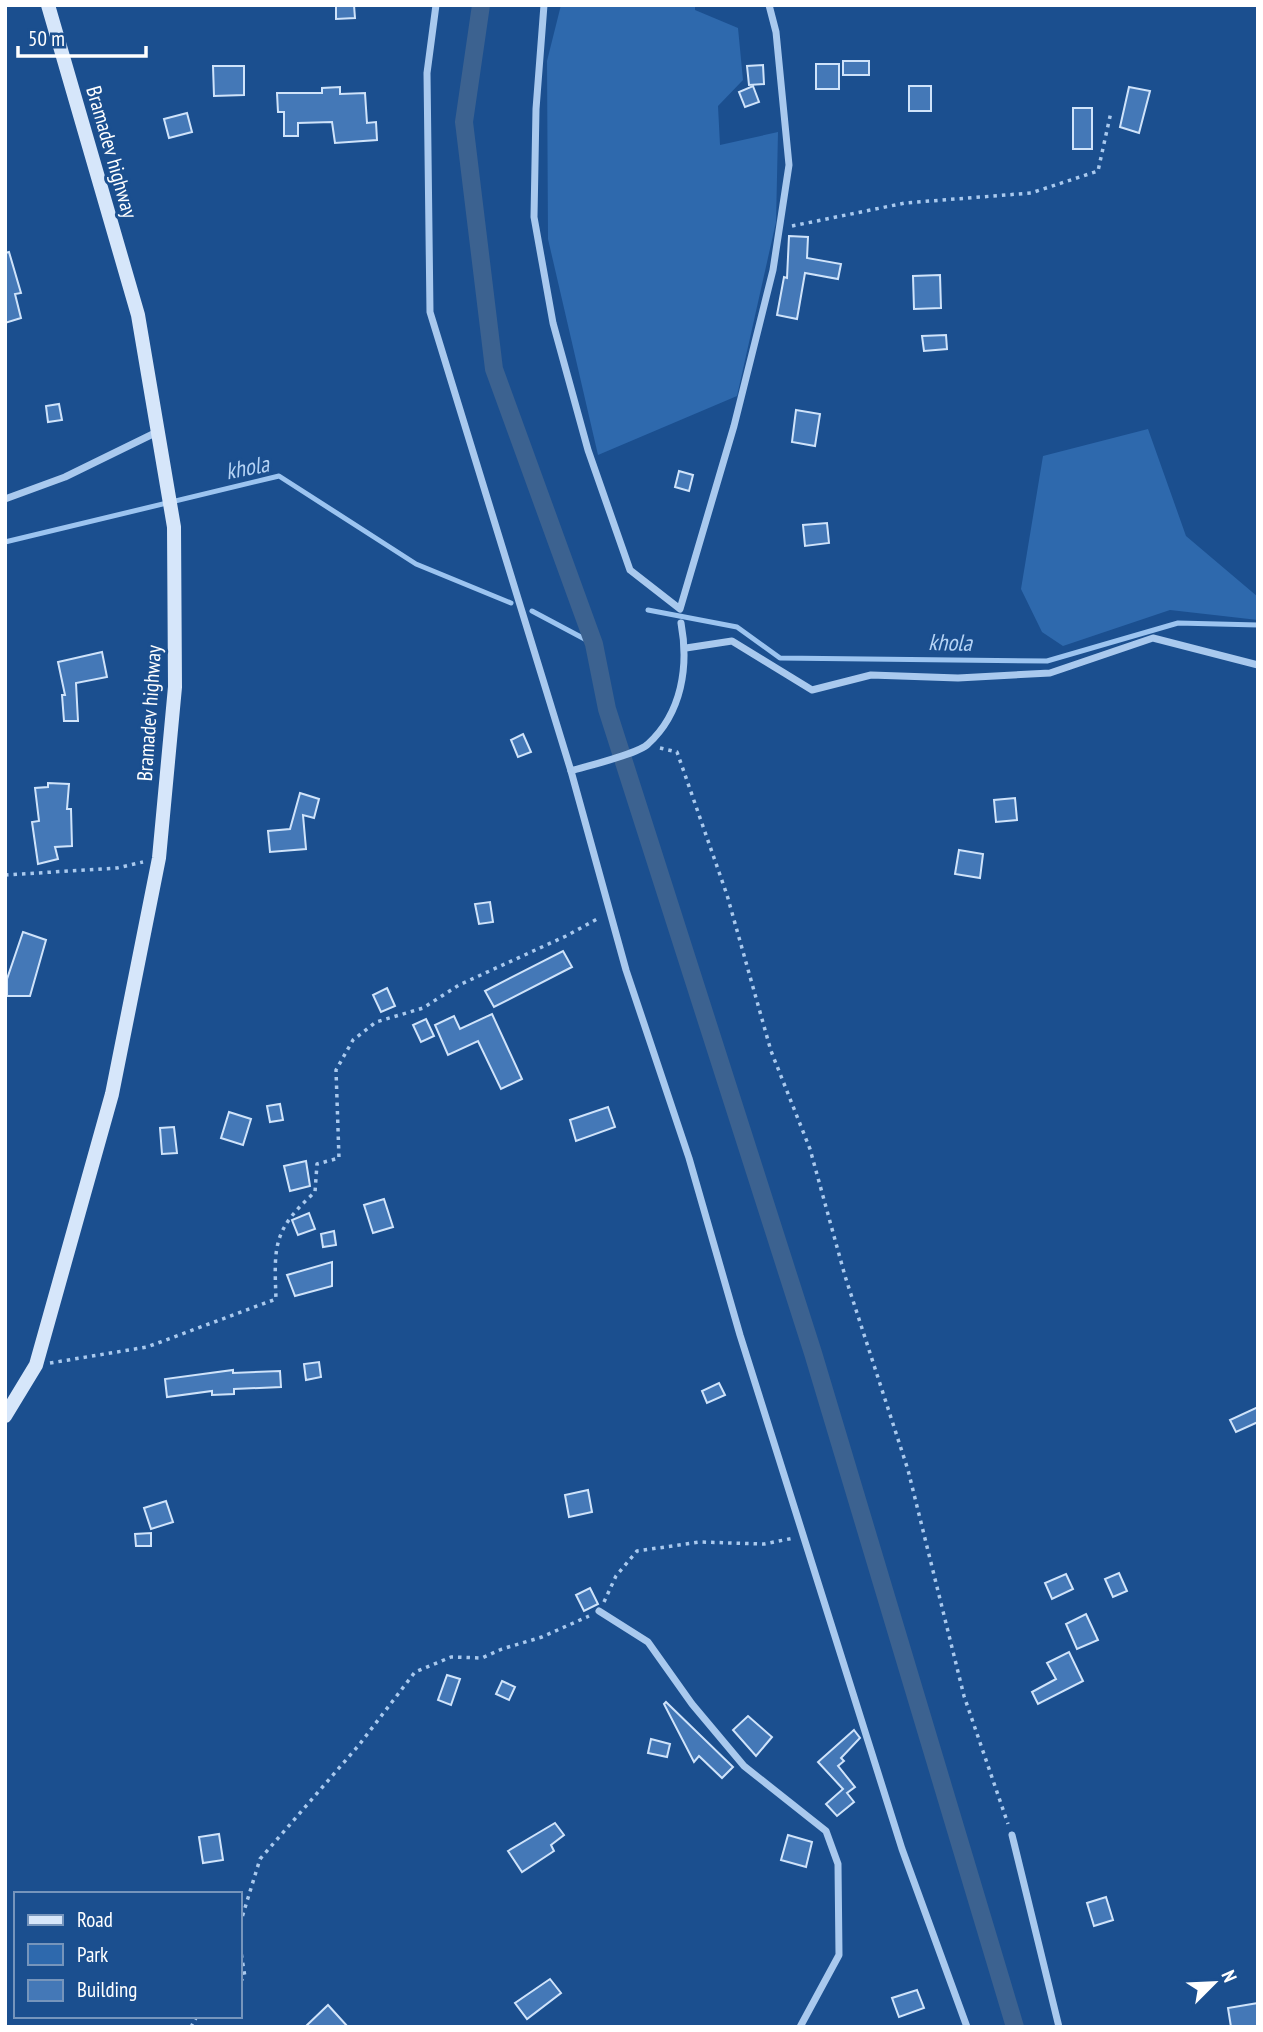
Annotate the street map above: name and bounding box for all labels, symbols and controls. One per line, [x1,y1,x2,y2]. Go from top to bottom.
scale bar [18,14,145,58]
text: 50 m [28,25,65,52]
street label: Bramadev highway [80,83,144,221]
water label: khola [223,448,273,485]
water label: khola [928,627,974,657]
street label: Bramadev highway [131,644,167,782]
legend [14,1892,242,2018]
text: Road [77,1906,113,1933]
text: Park [77,1941,108,1968]
north arrow [1179,1948,1249,2018]
text: N [1216,1967,1243,1986]
text: Building [77,1976,137,2003]

